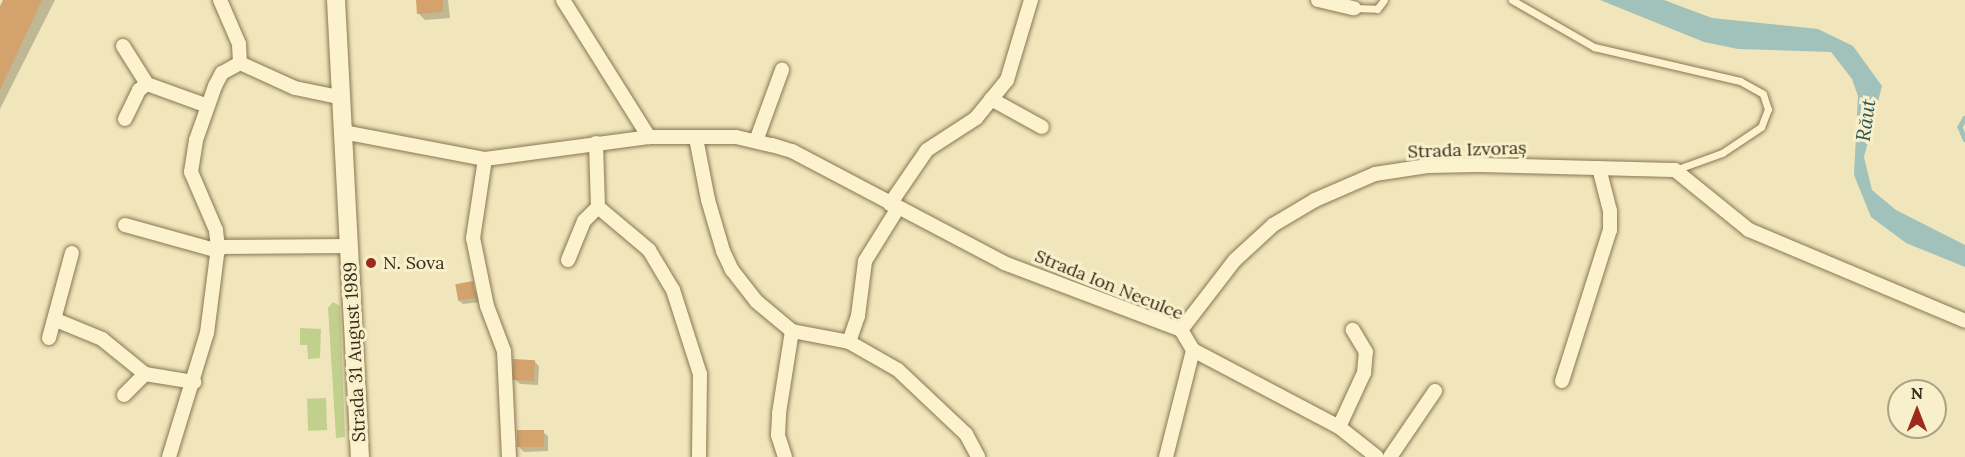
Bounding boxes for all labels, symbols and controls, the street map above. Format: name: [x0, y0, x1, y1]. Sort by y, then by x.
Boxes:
water label: Răut: [1850, 97, 1880, 143]
street label: Strada Izvoraș: [1407, 137, 1527, 163]
street label: Strada Ion Neculce: [1032, 245, 1186, 325]
place label: N. Sova: [383, 252, 444, 274]
marker: N. Sova: [364, 256, 378, 270]
street label: Strada 31 August 1989: [339, 261, 371, 443]
north arrow: [1887, 379, 1947, 439]
text: N: [1911, 383, 1923, 403]

